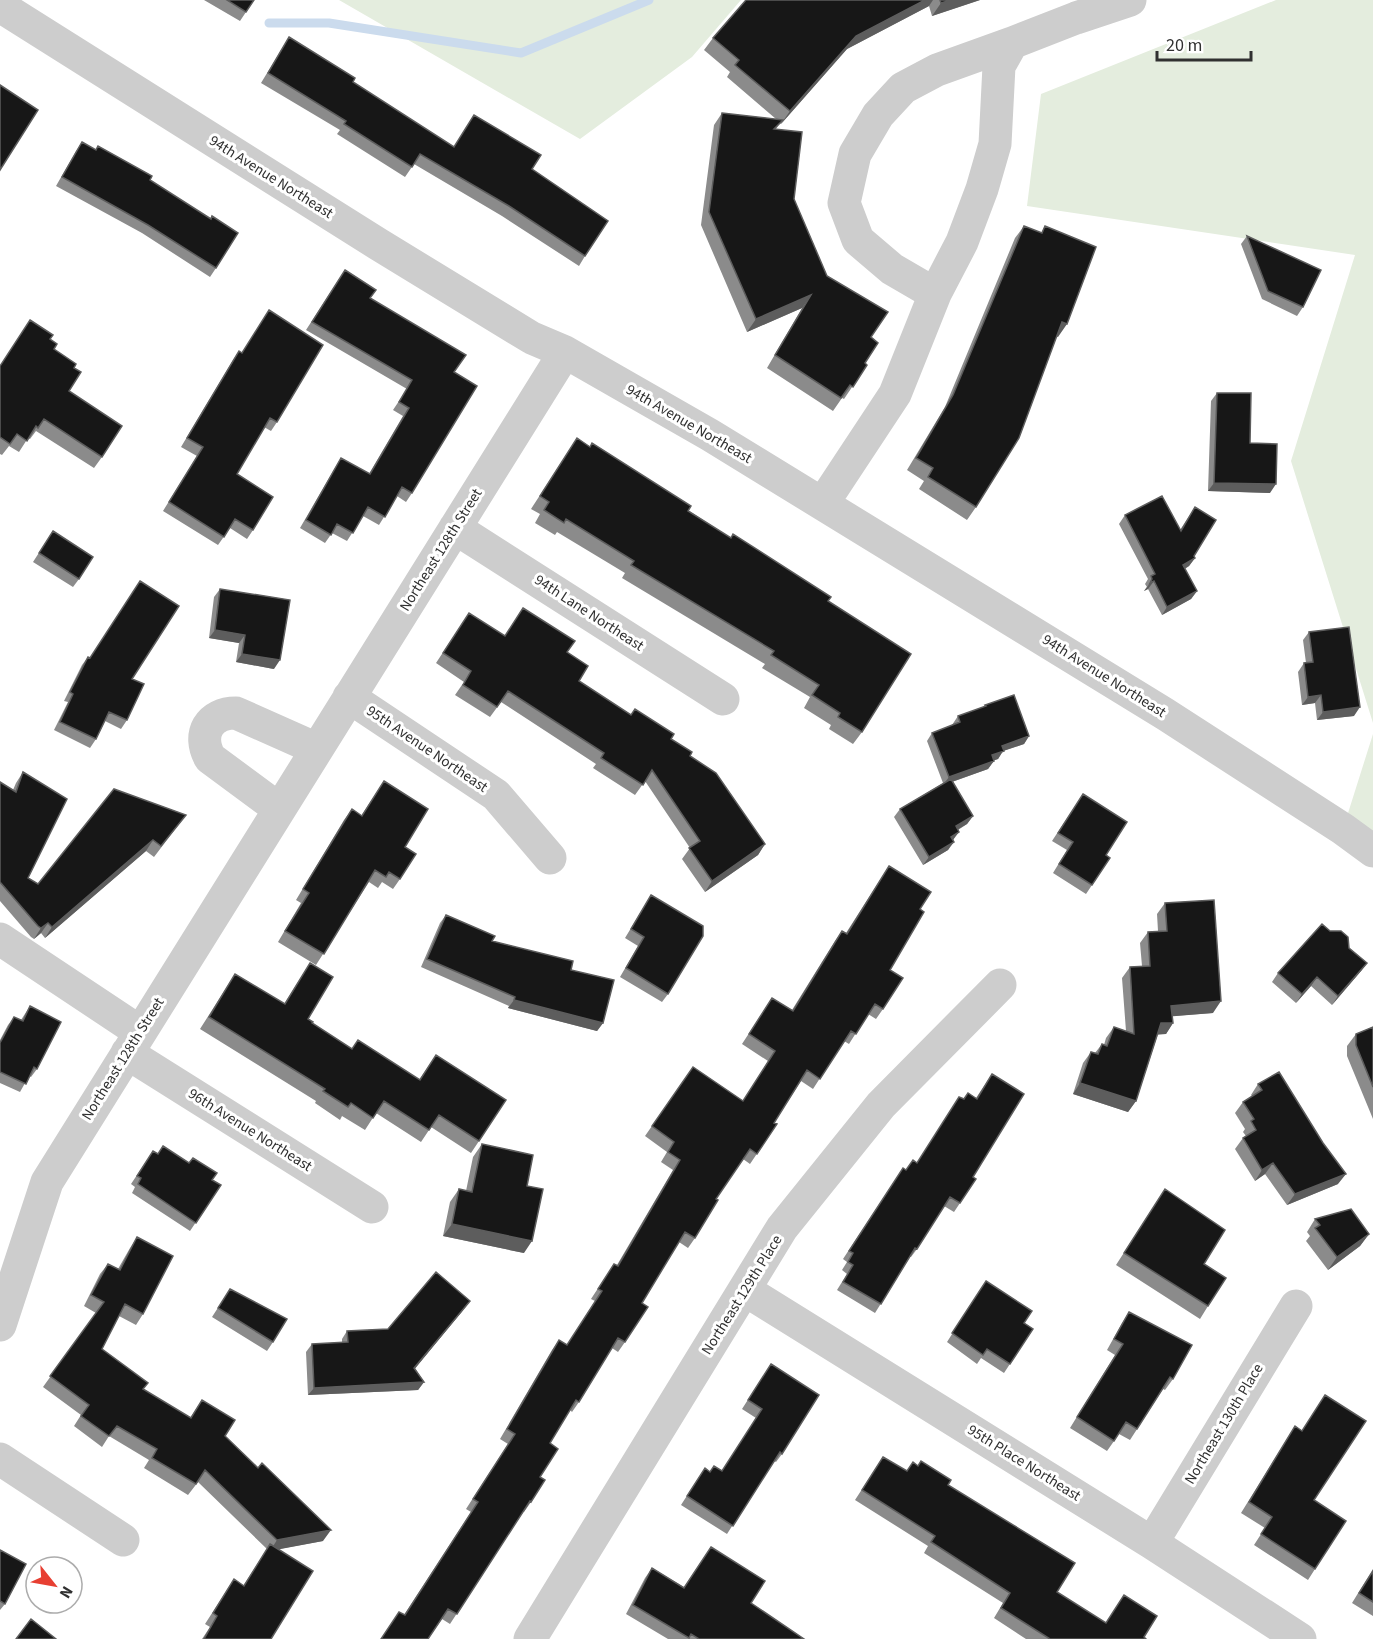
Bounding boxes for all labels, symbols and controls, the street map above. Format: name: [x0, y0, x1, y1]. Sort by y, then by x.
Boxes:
scale bar: [1157, 24, 1252, 62]
text: 20 m: [1166, 33, 1202, 58]
street label: 94th Avenue Northeast: [205, 130, 337, 224]
street label: 94th Avenue Northeast: [622, 379, 756, 469]
street label: Northeast 128th Street: [395, 485, 487, 615]
street label: 94th Lane Northeast: [530, 570, 648, 656]
street label: 94th Avenue Northeast: [1038, 629, 1170, 723]
street label: 95th Avenue Northeast: [362, 700, 492, 798]
street label: Northeast 128th Street: [77, 994, 169, 1124]
street label: 96th Avenue Northeast: [184, 1083, 316, 1177]
street label: Northeast 129th Place: [697, 1231, 787, 1359]
street label: Northeast 130th Place: [1180, 1360, 1268, 1488]
street label: 95th Place Northeast: [963, 1420, 1085, 1506]
north arrow: [24, 1555, 84, 1615]
text: N: [54, 1582, 78, 1602]

